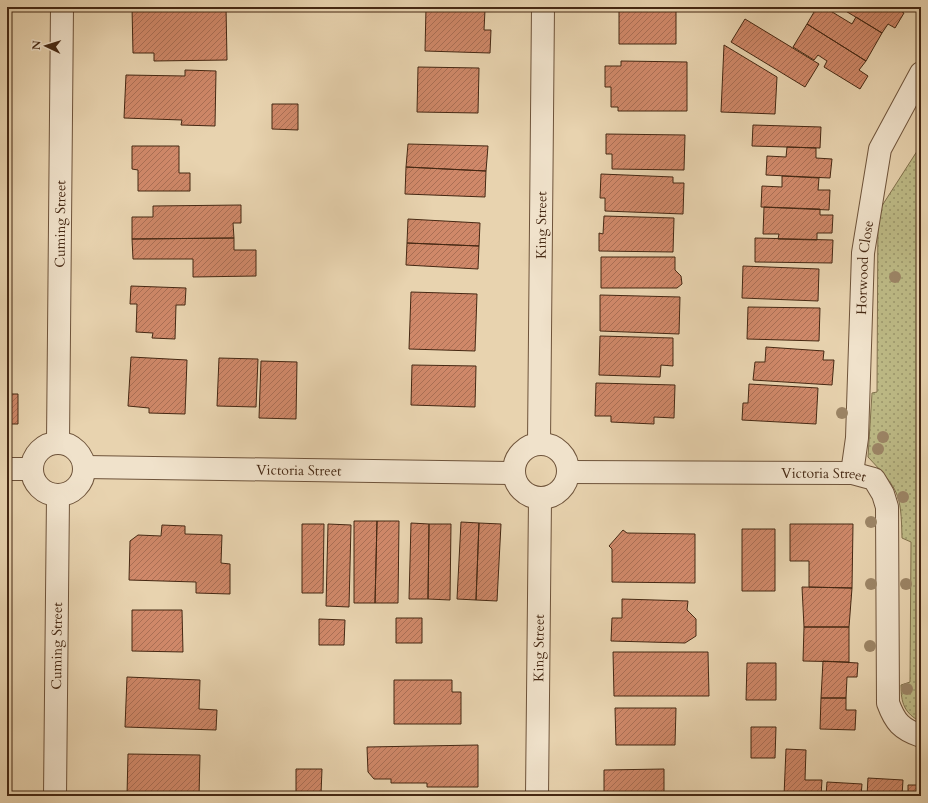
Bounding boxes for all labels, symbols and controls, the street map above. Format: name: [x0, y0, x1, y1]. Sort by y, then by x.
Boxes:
north arrow: [26, 26, 66, 66]
text: N: [29, 40, 44, 51]
street label: Cuming Street: [51, 180, 70, 268]
street label: King Street: [532, 191, 551, 259]
street label: Horwood Close: [852, 219, 878, 315]
street label: Victoria Street: [256, 460, 342, 481]
street label: Victoria Street: [781, 464, 869, 487]
street label: Cuming Street: [47, 602, 67, 690]
street label: King Street: [529, 614, 549, 682]

